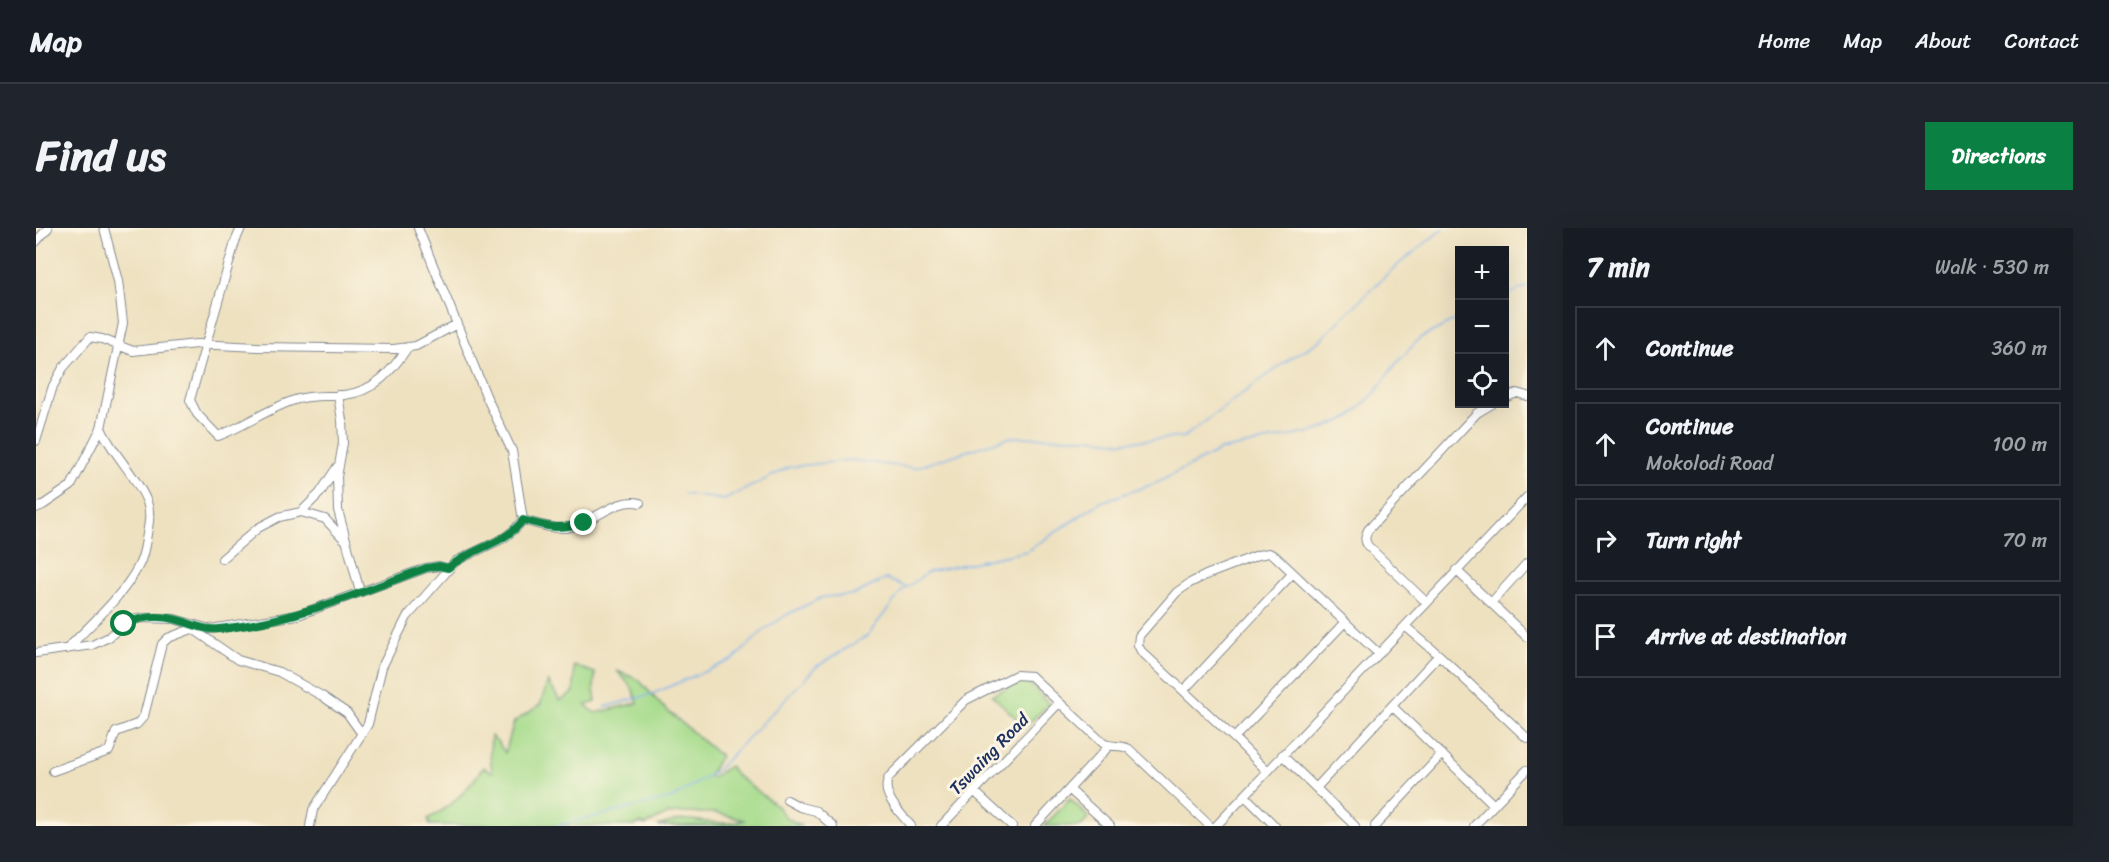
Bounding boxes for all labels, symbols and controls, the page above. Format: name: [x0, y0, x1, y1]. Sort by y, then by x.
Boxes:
text: Map: [30, 17, 82, 66]
text: Home: [1758, 22, 1810, 60]
text: Map: [1843, 22, 1882, 60]
text: About: [1915, 22, 1972, 60]
text: Contact: [2005, 22, 2079, 60]
text: Find us: [36, 119, 166, 193]
button: Directions: [1925, 122, 2073, 190]
text: 7 min: [1587, 244, 1650, 290]
map controls: [1455, 246, 1509, 408]
button: +: [1455, 246, 1509, 300]
text: Walk · 530 m: [1935, 250, 2049, 285]
button: −: [1455, 300, 1509, 354]
text: Continue: [1646, 329, 1734, 368]
text: 360 m: [1991, 331, 2047, 366]
icon: ahead: [1589, 332, 1622, 365]
button: locate: [1455, 354, 1509, 408]
text: Continue: [1646, 407, 1734, 446]
text: 100 m: [1993, 427, 2047, 462]
icon: ahead: [1589, 428, 1622, 461]
text: Mokolodi Road: [1646, 446, 1773, 481]
route end: [570, 509, 596, 535]
text: Turn right: [1646, 521, 1741, 560]
text: 70 m: [2002, 523, 2047, 558]
icon: right: [1589, 524, 1622, 557]
route start: [110, 610, 136, 636]
text: Arrive at destination: [1646, 617, 1847, 656]
icon: arrive: [1589, 620, 1622, 653]
street label: Tswaing Road: [941, 704, 1038, 803]

